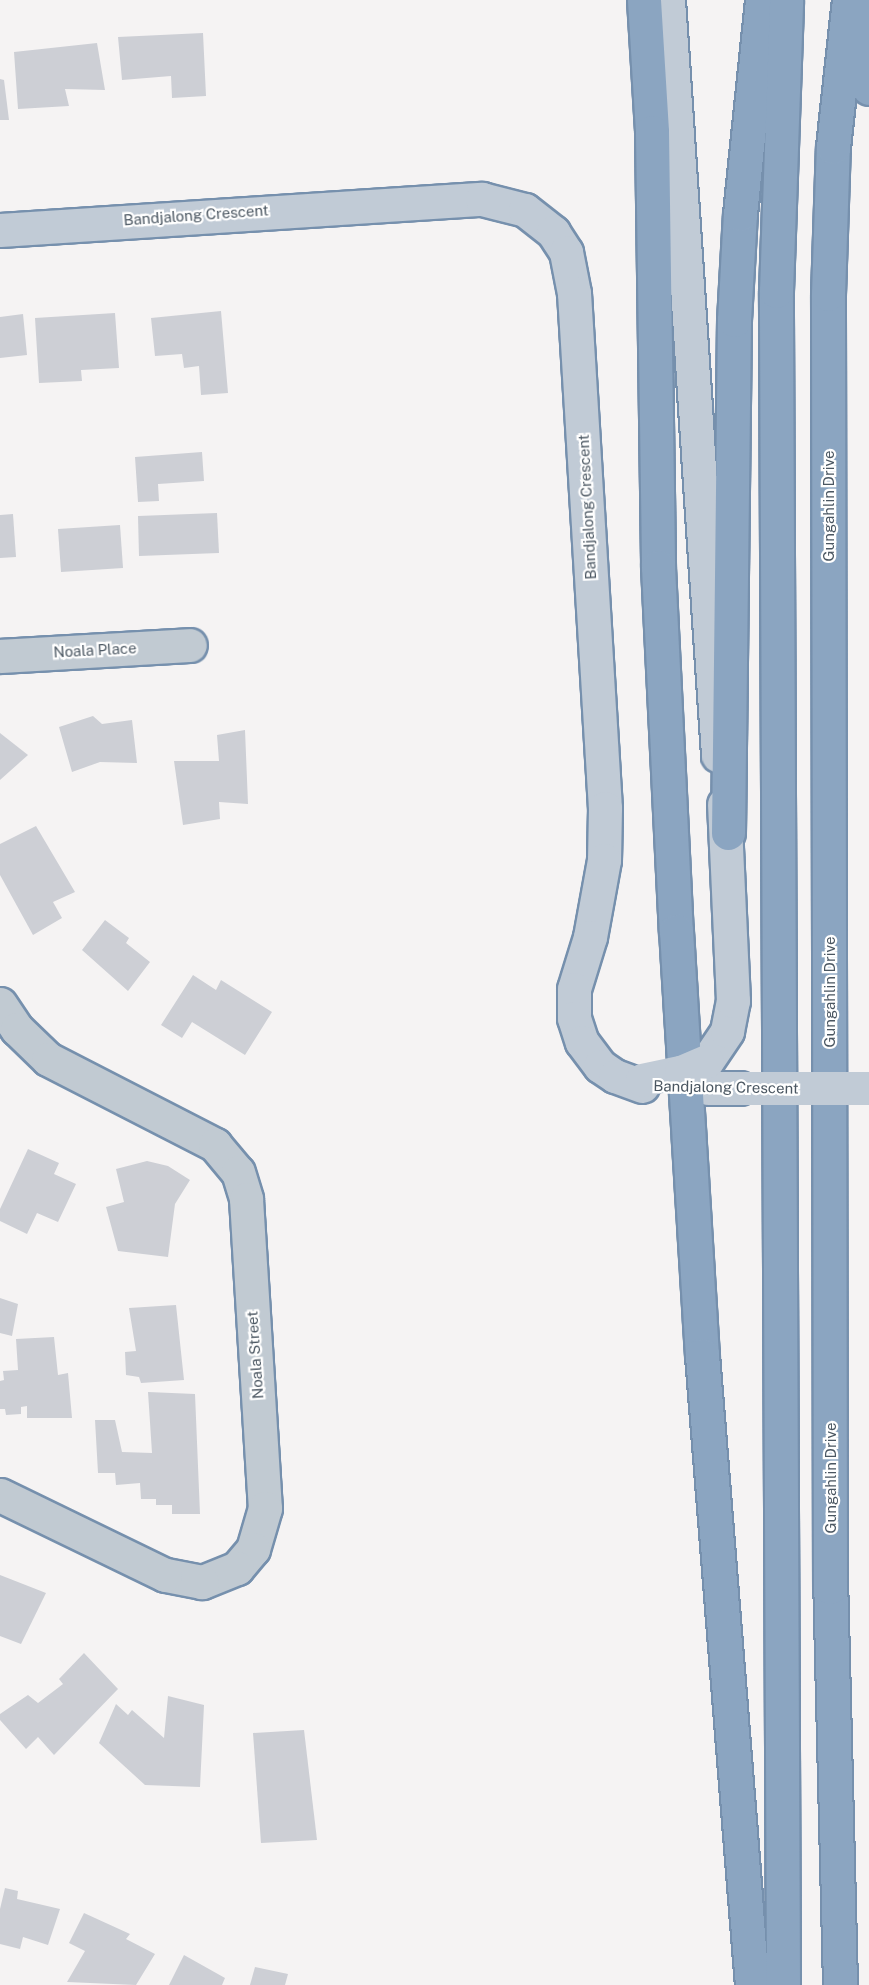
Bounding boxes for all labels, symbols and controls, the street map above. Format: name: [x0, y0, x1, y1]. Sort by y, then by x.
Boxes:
street label: Bandjalong Crescent: [123, 201, 269, 229]
street label: Bandjalong Crescent: [574, 434, 600, 580]
street label: Gungahlin Drive: [820, 451, 838, 561]
street label: Noala Place: [53, 639, 137, 661]
street label: Gungahlin Drive: [821, 937, 839, 1047]
street label: Bandjalong Crescent: [653, 1077, 799, 1097]
street label: Noala Street: [243, 1310, 267, 1400]
street label: Gungahlin Drive: [822, 1423, 840, 1533]

